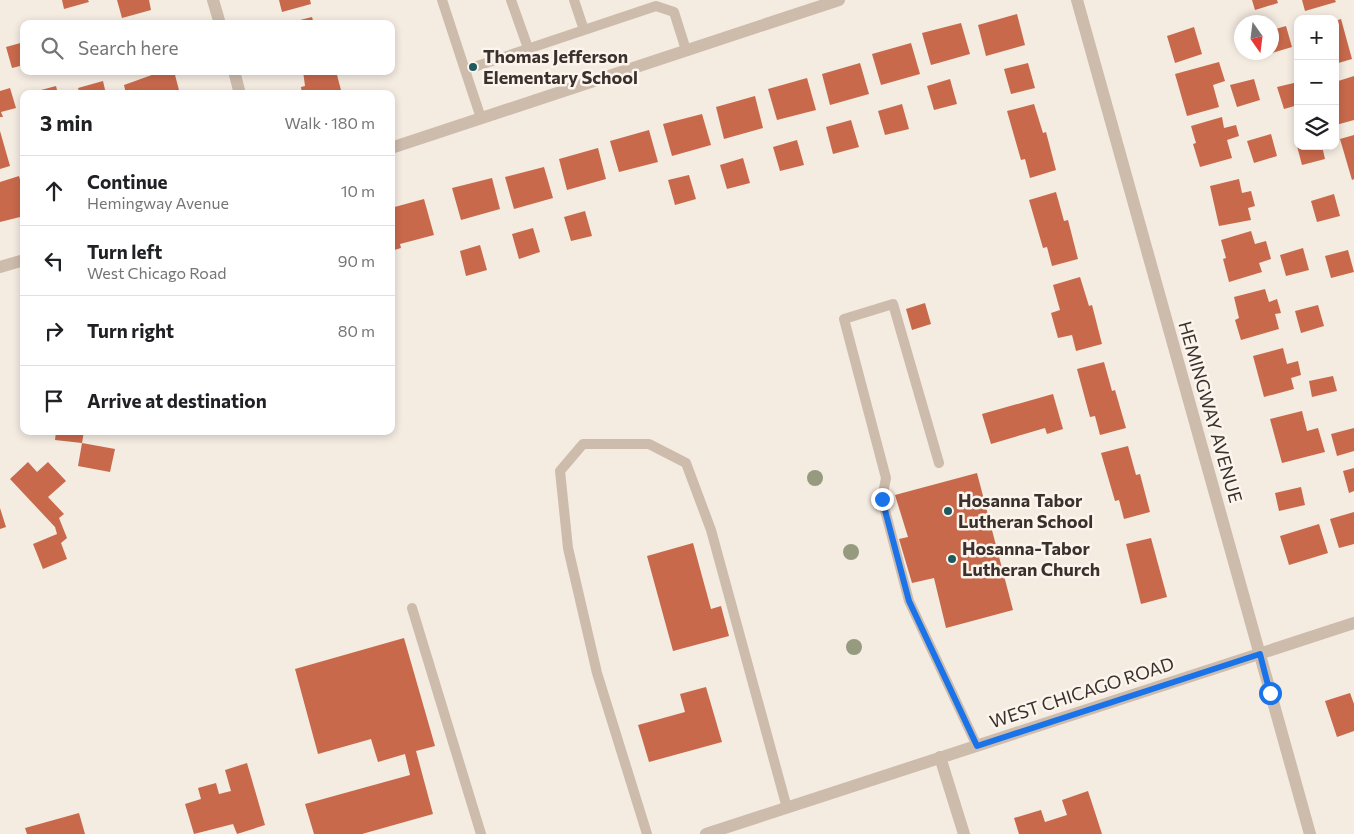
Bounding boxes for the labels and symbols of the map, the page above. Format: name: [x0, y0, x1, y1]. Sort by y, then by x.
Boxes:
north arrow: [1234, 15, 1279, 60]
place label: Thomas Jefferson Elementary School: [483, 45, 638, 88]
marker: Thomas Jefferson Elementary School: [467, 61, 479, 73]
street label: HEMINGWAY AVENUE: [1175, 318, 1247, 505]
route end: [871, 488, 894, 511]
place label: Hosanna Tabor Lutheran School: [958, 489, 1093, 532]
marker: Hosanna Tabor Lutheran School: [942, 505, 954, 517]
place label: Hosanna-Tabor Lutheran Church: [962, 537, 1100, 580]
marker: Hosanna-Tabor Lutheran Church: [946, 553, 958, 565]
street label: WEST CHICAGO ROAD: [987, 652, 1177, 732]
route start: [1259, 682, 1282, 705]

